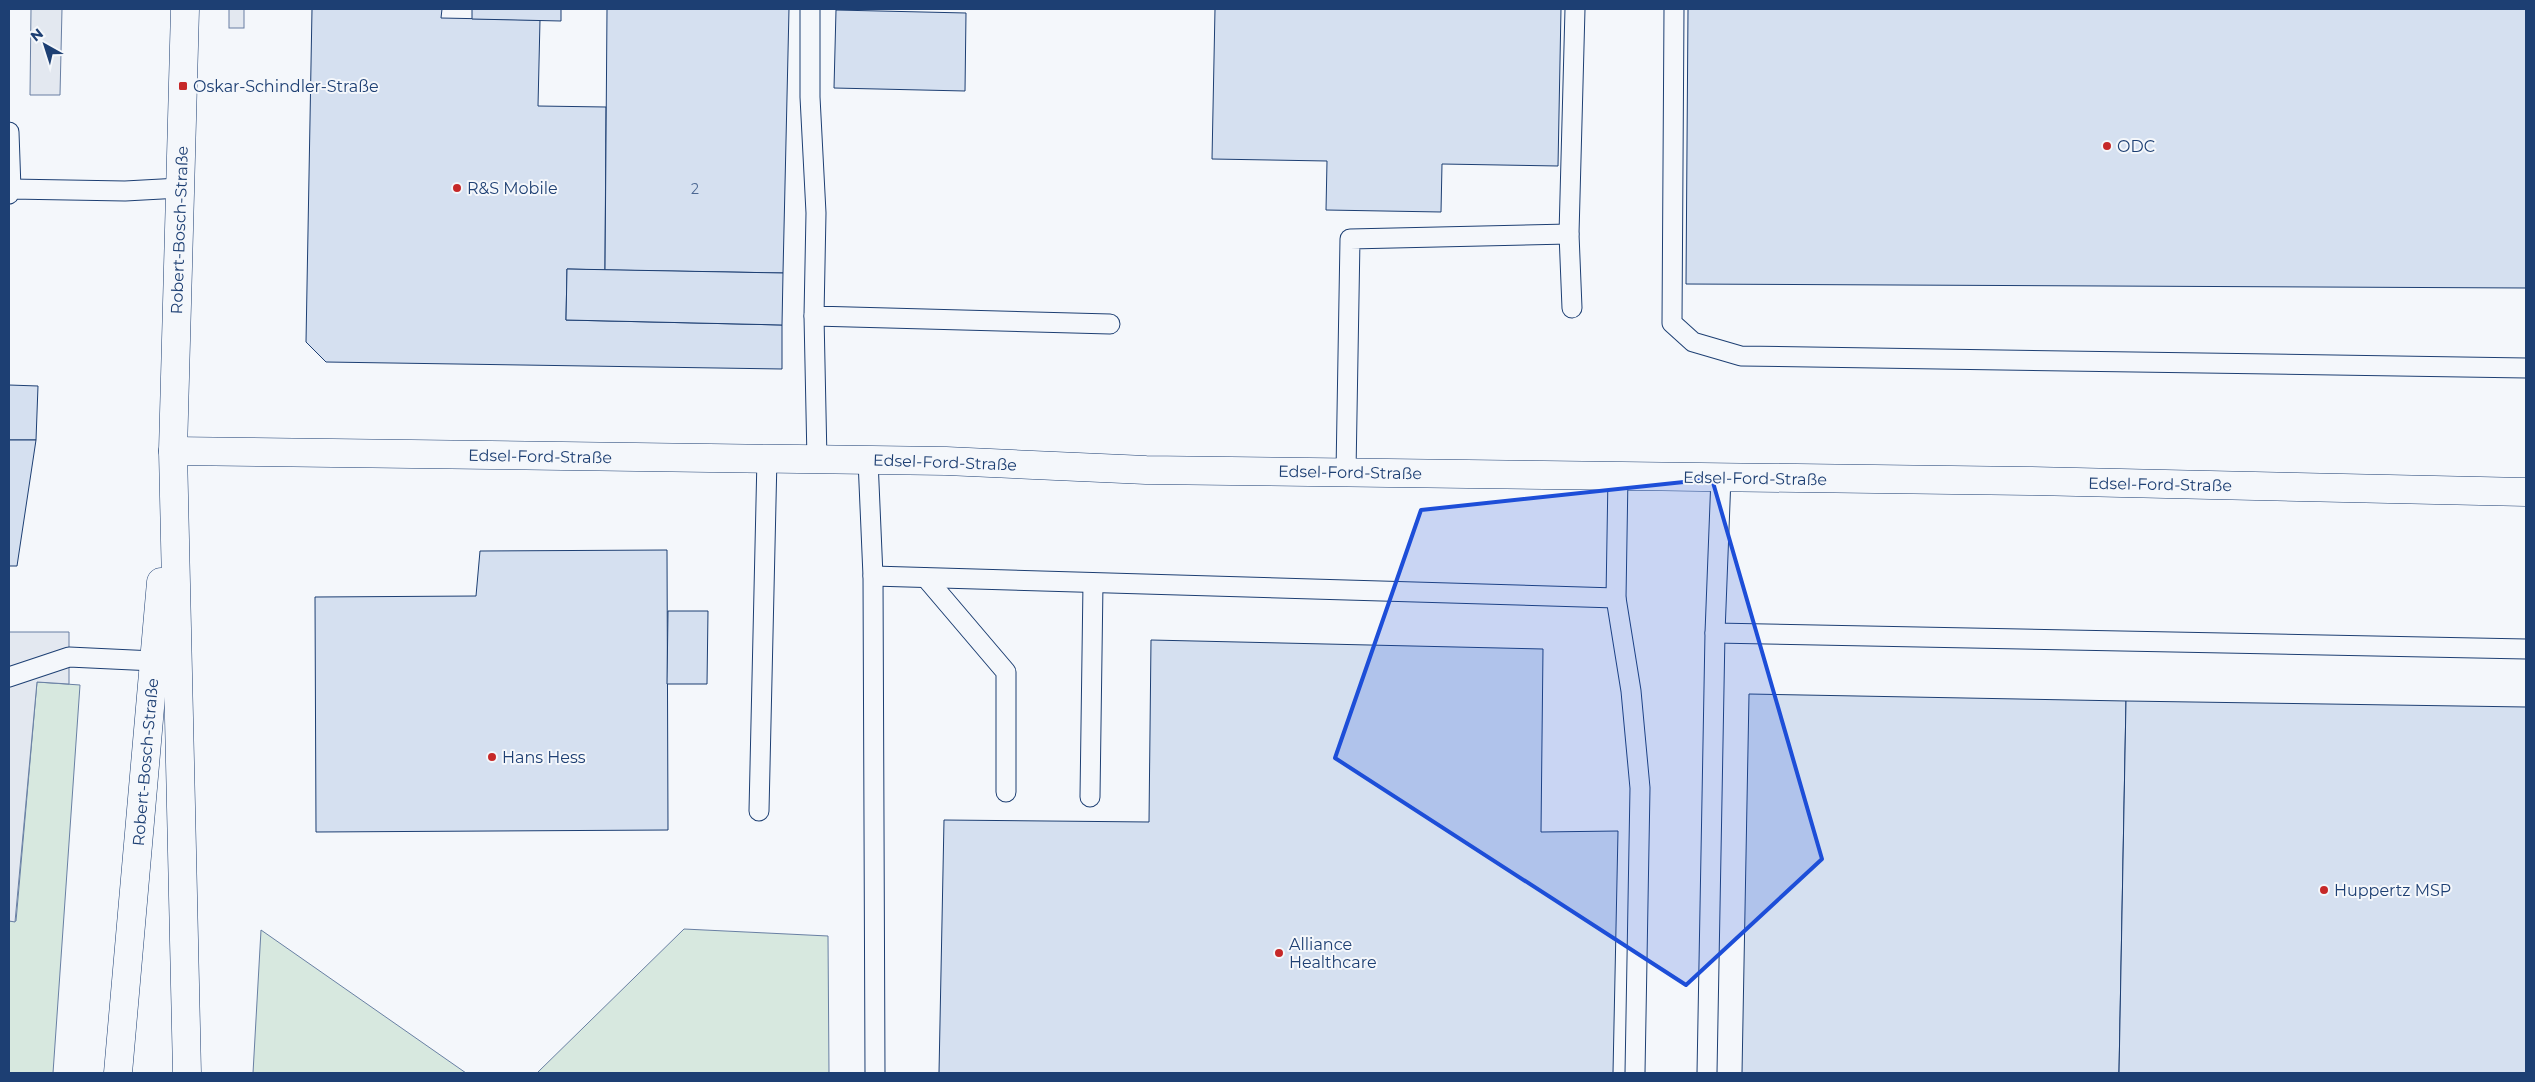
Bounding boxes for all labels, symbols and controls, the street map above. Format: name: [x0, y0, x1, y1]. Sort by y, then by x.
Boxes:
north arrow: [20, 20, 70, 70]
text: N: [27, 24, 47, 45]
place label: Oskar-Schindler-Straße: [193, 77, 379, 96]
marker: Oskar-Schindler-Straße: [177, 80, 189, 92]
place label: ODC: [2117, 137, 2155, 156]
marker: ODC: [2101, 140, 2113, 152]
street label: Robert-Bosch-Straße: [167, 145, 192, 315]
place label: R&S Mobile: [467, 179, 558, 198]
house number: 2: [691, 180, 699, 198]
marker: R&S Mobile: [451, 182, 463, 194]
street label: Edsel-Ford-Straße: [468, 446, 612, 467]
street label: Edsel-Ford-Straße: [873, 450, 1017, 475]
street label: Edsel-Ford-Straße: [1278, 462, 1422, 483]
street label: Edsel-Ford-Straße: [1683, 468, 1827, 489]
street label: Edsel-Ford-Straße: [2088, 474, 2232, 495]
street label: Robert-Bosch-Straße: [129, 677, 162, 847]
place label: Hans Hess: [502, 748, 586, 767]
marker: Hans Hess: [486, 751, 498, 763]
place label: Huppertz MSP: [2334, 881, 2451, 900]
marker: Huppertz MSP: [2318, 884, 2330, 896]
place label: Alliance Healthcare: [1289, 935, 1377, 972]
marker: Alliance Healthcare: [1273, 947, 1285, 959]

